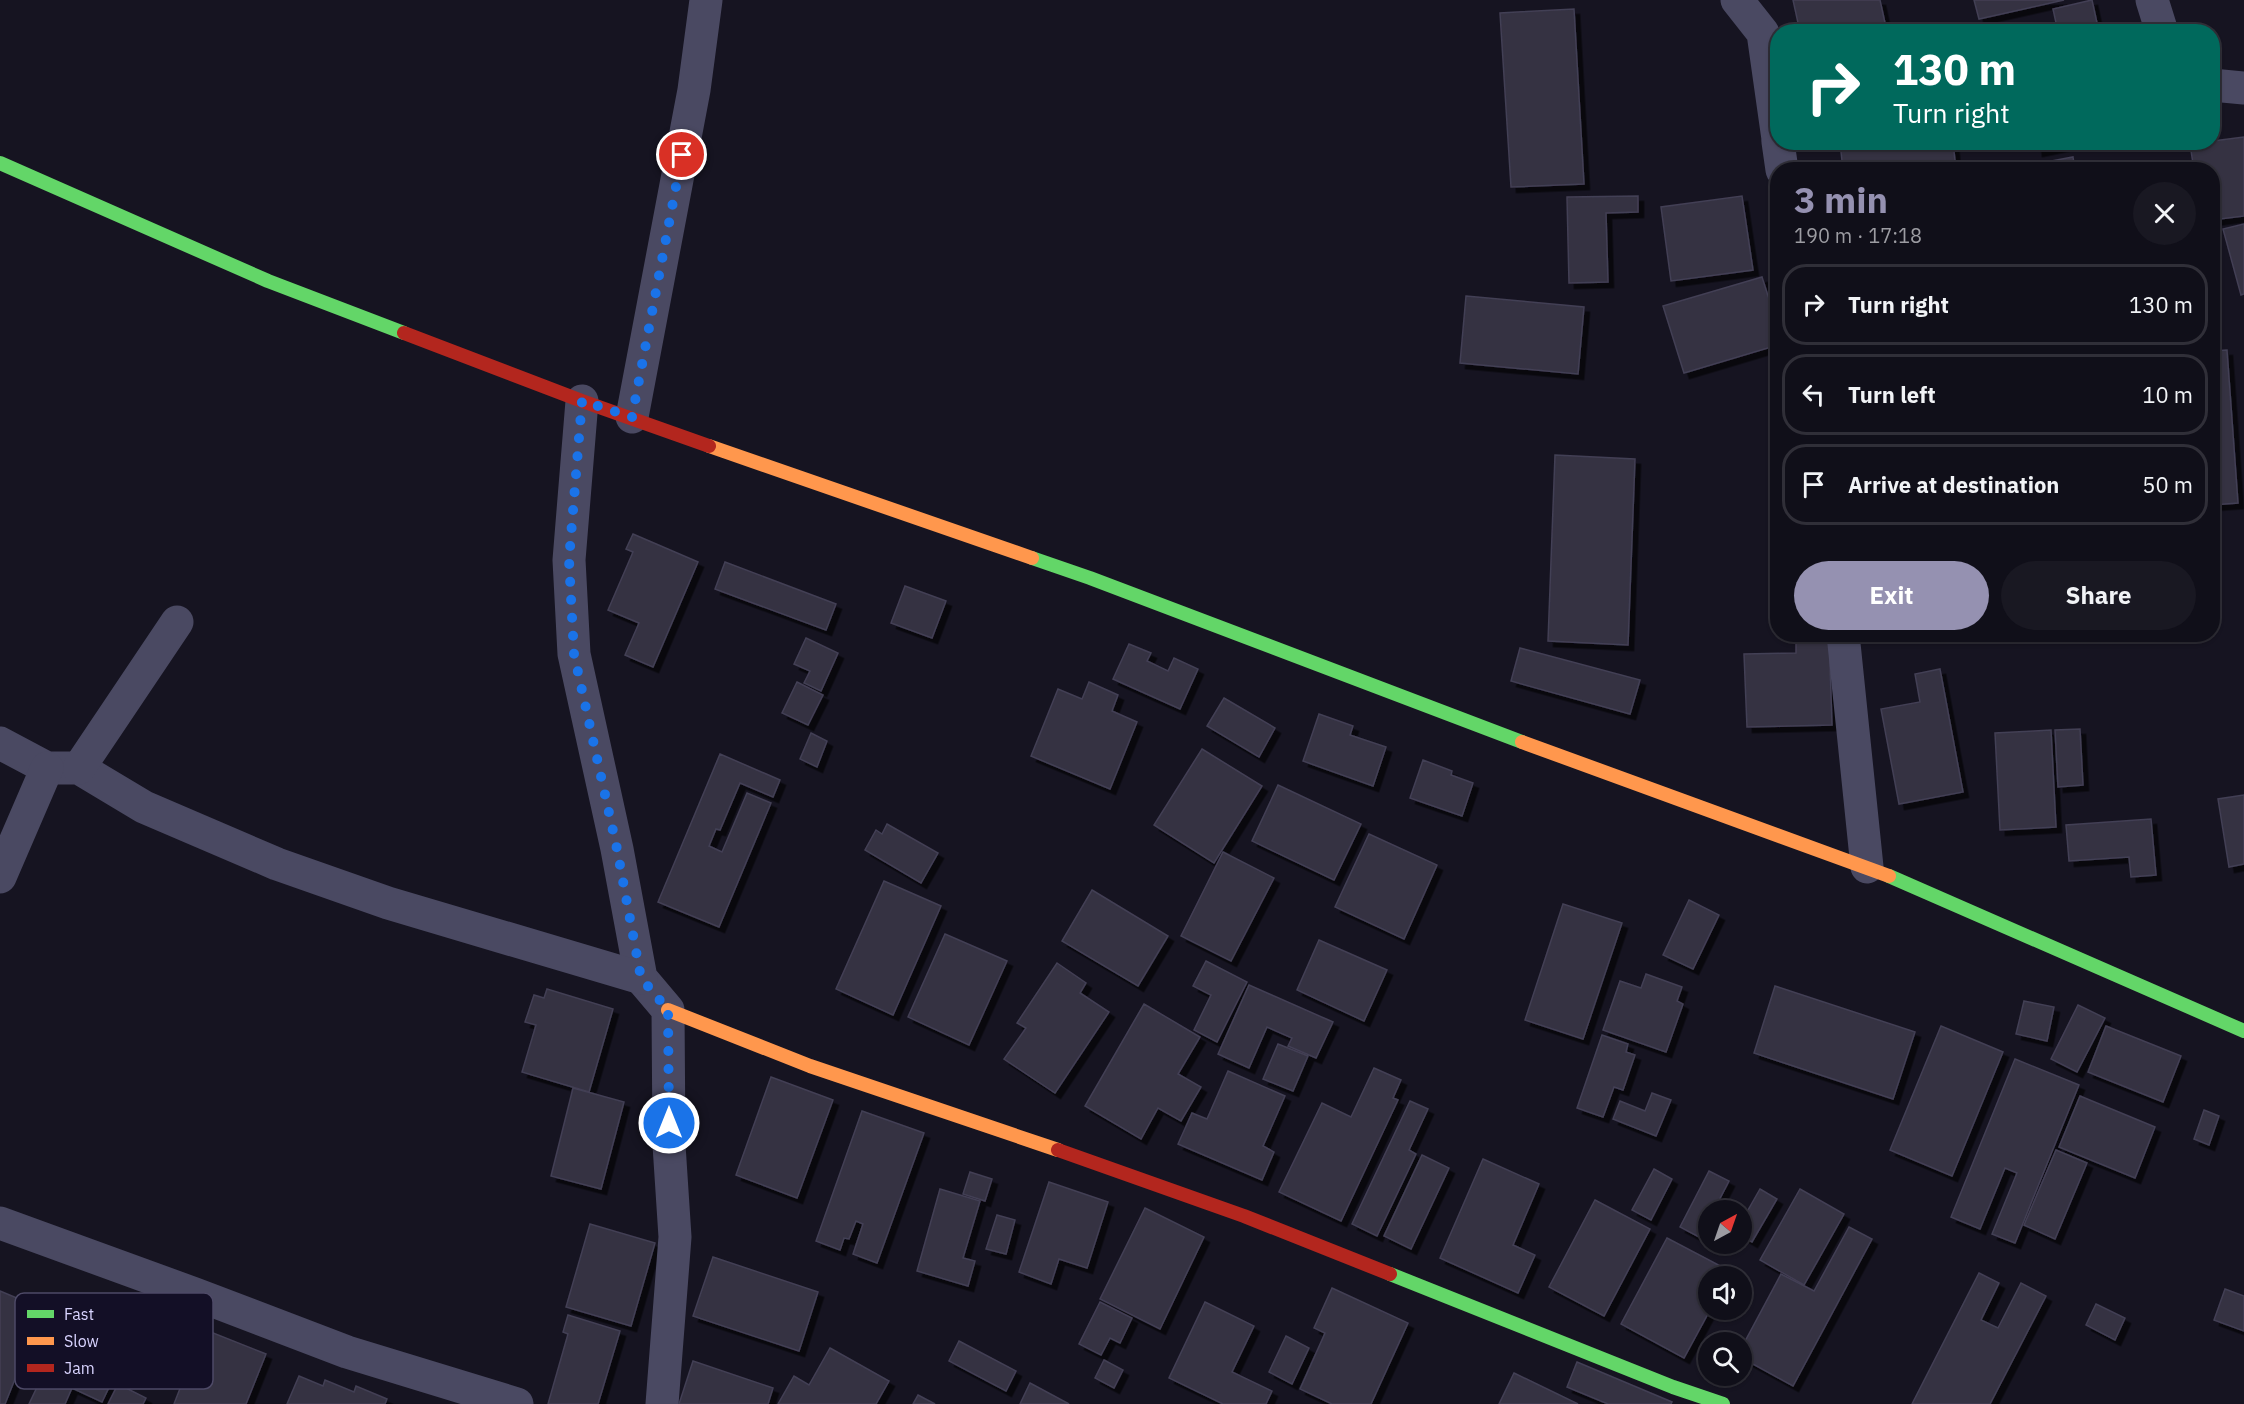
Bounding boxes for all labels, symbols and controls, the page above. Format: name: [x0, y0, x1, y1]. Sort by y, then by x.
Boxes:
text: 130 m: [1893, 42, 2016, 97]
icon: right: [1794, 48, 1872, 126]
text: Turn right: [1893, 95, 2010, 130]
pin: [656, 129, 707, 180]
icon: arrive: [665, 138, 698, 171]
text: 3 min: [1794, 176, 1888, 223]
button: close: [2133, 182, 2196, 245]
text: 190 m · 17:18: [1794, 222, 1922, 249]
icon: right: [1797, 288, 1830, 321]
text: Turn right: [1848, 290, 1949, 319]
text: 130 m: [2129, 290, 2193, 319]
icon: left: [1797, 378, 1830, 411]
text: Turn left: [1848, 380, 1936, 409]
text: 10 m: [2142, 380, 2193, 409]
icon: arrive: [1797, 468, 1830, 501]
text: Arrive at destination: [1848, 470, 2059, 499]
text: 50 m: [2142, 470, 2193, 499]
button: Exit: [1794, 561, 1989, 630]
button: Share: [2001, 561, 2196, 630]
position arrow: [637, 1091, 701, 1155]
north arrow: [1698, 1200, 1752, 1254]
map controls: [1698, 1200, 1752, 1386]
button: sound: [1698, 1266, 1752, 1320]
legend: [15, 1293, 213, 1389]
text: Fast: [64, 1304, 94, 1324]
text: Slow: [64, 1331, 99, 1351]
button: search: [1698, 1332, 1752, 1386]
text: Jam: [64, 1358, 95, 1378]

